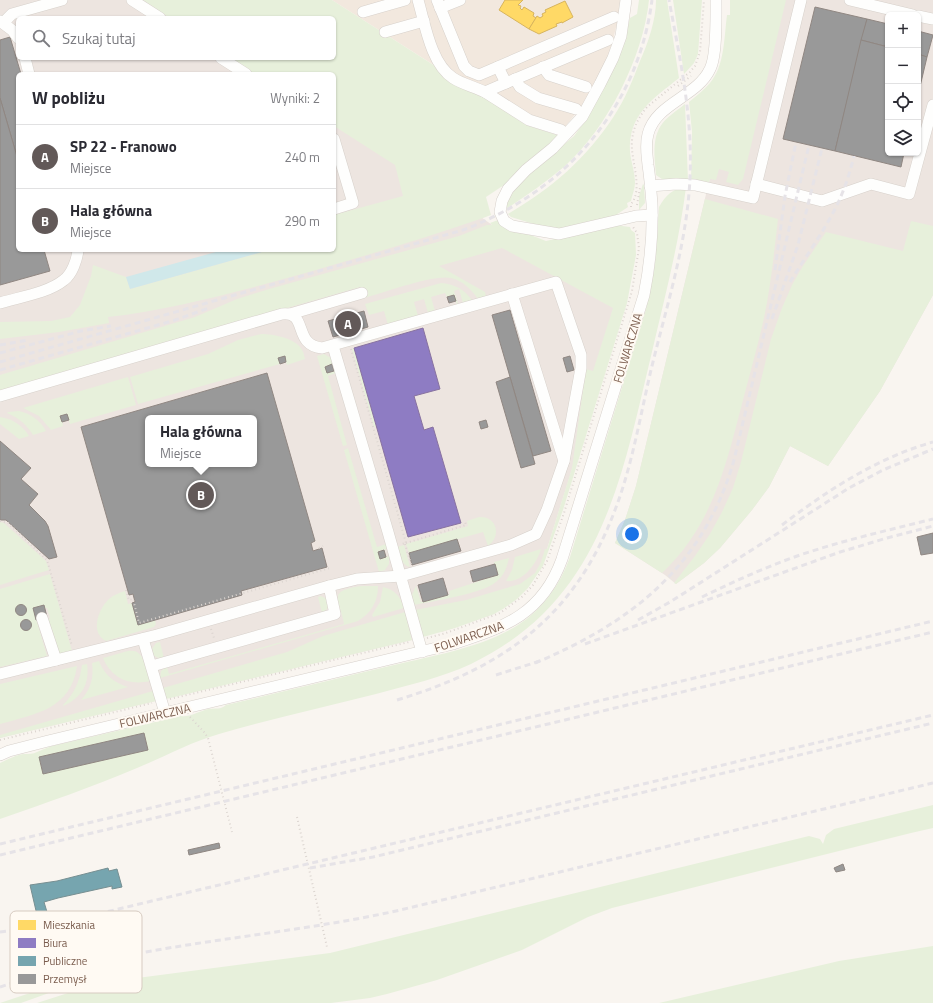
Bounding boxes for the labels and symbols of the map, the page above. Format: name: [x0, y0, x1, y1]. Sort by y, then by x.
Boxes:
pin: A: [335, 309, 361, 339]
street label: FOLWARCZNA: [608, 310, 647, 385]
pin: B: [188, 480, 214, 510]
your location: [622, 524, 642, 544]
street label: FOLWARCZNA: [431, 616, 506, 657]
street label: FOLWARCZNA: [117, 698, 192, 733]
legend: [10, 911, 142, 993]
text: Mieszkania: [43, 917, 95, 933]
text: Biura: [43, 935, 68, 951]
text: Publiczne: [43, 953, 88, 969]
text: Przemysł: [43, 971, 87, 987]

